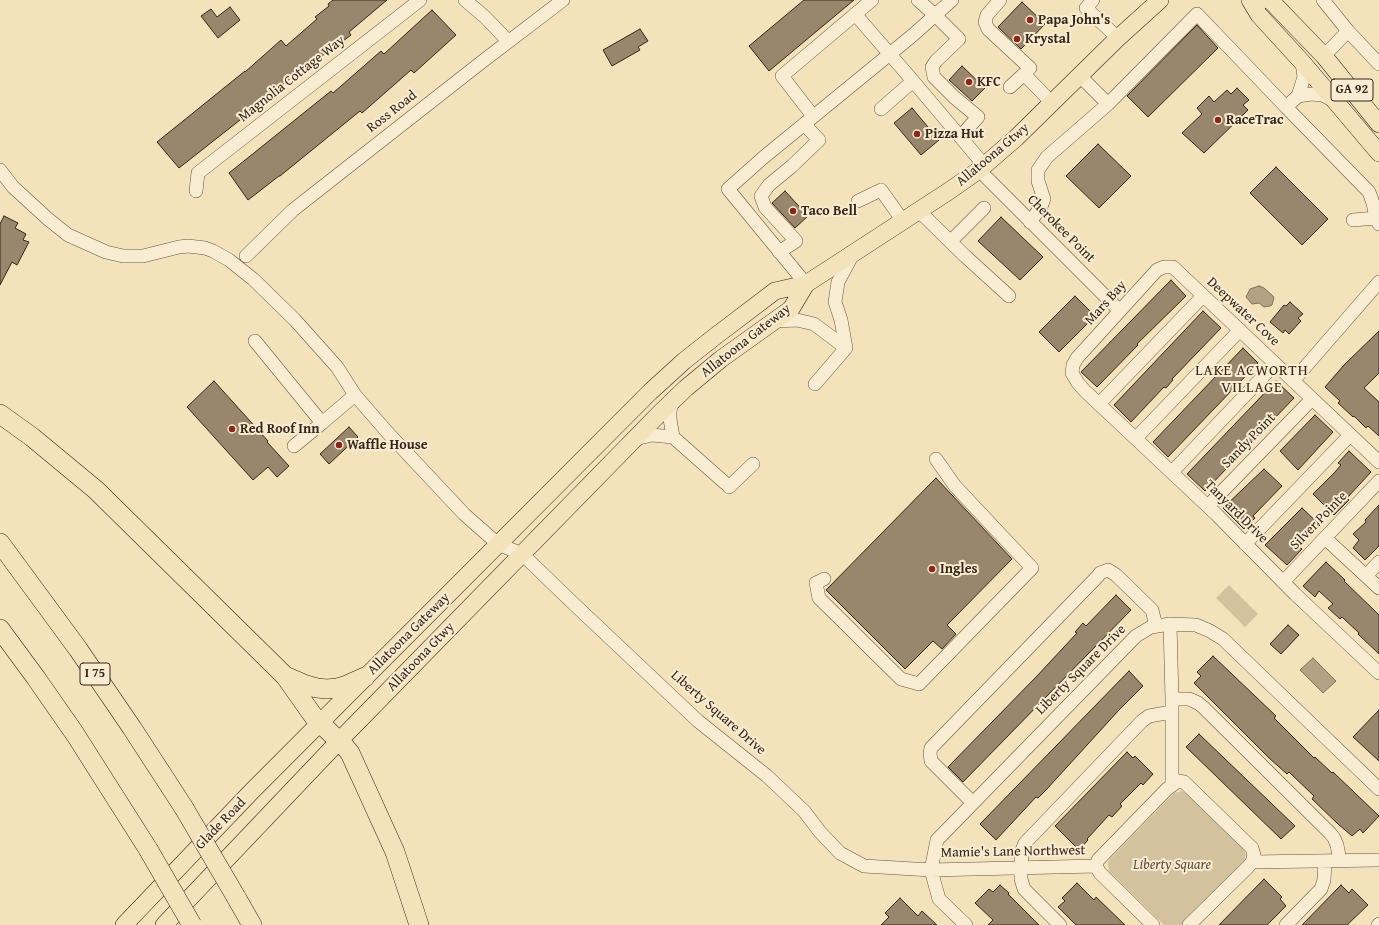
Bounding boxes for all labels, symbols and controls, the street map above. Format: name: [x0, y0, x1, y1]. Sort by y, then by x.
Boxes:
place label: Papa John's: [1038, 12, 1110, 28]
marker: Papa John's: [1025, 15, 1035, 25]
place label: Krystal: [1025, 31, 1070, 47]
street label: Magnolia Cottage Way: [235, 32, 349, 126]
marker: Krystal: [1012, 34, 1022, 44]
place label: KFC: [977, 74, 1001, 90]
marker: KFC: [964, 77, 974, 87]
road number: GA 92: [1331, 79, 1373, 101]
street label: Ross Road: [364, 87, 420, 137]
place label: RaceTrac: [1226, 112, 1283, 128]
marker: RaceTrac: [1213, 115, 1223, 125]
street label: Allatoona Gtwy: [953, 120, 1033, 190]
place label: Pizza Hut: [925, 126, 984, 142]
marker: Pizza Hut: [912, 129, 922, 139]
street label: Cherokee Point: [1024, 192, 1098, 266]
place label: Taco Bell: [801, 203, 857, 219]
marker: Taco Bell: [788, 206, 798, 216]
street label: Deepwater Cove: [1203, 274, 1283, 350]
street label: Mars Bay: [1082, 277, 1130, 329]
street label: Allatoona Gateway: [698, 301, 794, 381]
district label: LAKE ACWORTH VILLAGE: [1195, 362, 1309, 397]
street label: Sandy Point: [1219, 410, 1279, 472]
place label: Red Roof Inn: [240, 421, 319, 437]
marker: Red Roof Inn: [227, 424, 237, 434]
place label: Waffle House: [347, 437, 428, 453]
marker: Waffle House: [334, 440, 344, 450]
street label: Tanyard Drive: [1201, 477, 1271, 547]
street label: Silver Pointe: [1287, 488, 1351, 554]
place label: Ingles: [940, 561, 978, 577]
marker: Ingles: [927, 564, 937, 574]
street label: Allatoona Gateway: [364, 589, 454, 679]
street label: Allatoona Gtwy: [384, 619, 458, 695]
street label: Liberty Square Drive: [1033, 622, 1129, 718]
road number: I 75: [80, 663, 110, 685]
street label: Liberty Square Drive: [667, 667, 769, 759]
street label: Glade Road: [192, 795, 250, 853]
street label: Mamie's Lane Northwest: [940, 842, 1086, 862]
park label: Liberty Square: [1133, 857, 1211, 873]

